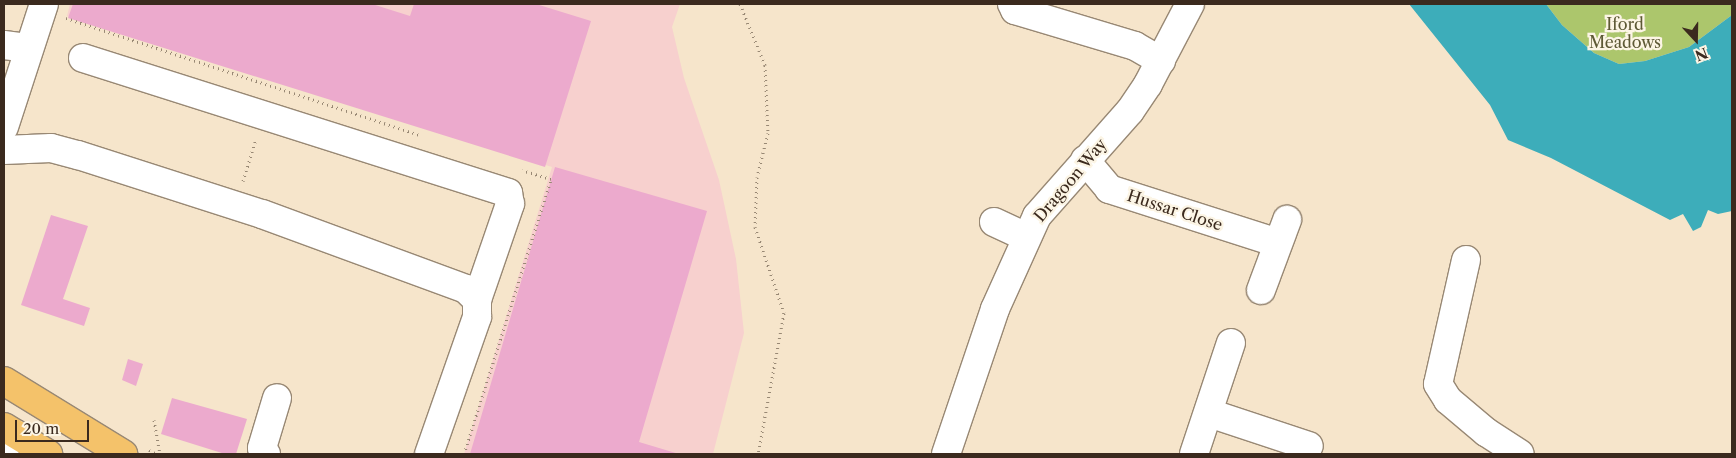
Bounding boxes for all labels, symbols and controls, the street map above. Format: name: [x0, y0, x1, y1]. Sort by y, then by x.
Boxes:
park label: Iford Meadows: [1589, 14, 1661, 52]
north arrow: [1671, 15, 1721, 65]
text: N: [1692, 43, 1710, 65]
street label: Dragoon Way: [1029, 134, 1111, 226]
street label: Hussar Close: [1125, 185, 1225, 235]
scale bar: [18, 410, 91, 442]
text: 20 m: [23, 419, 59, 438]

